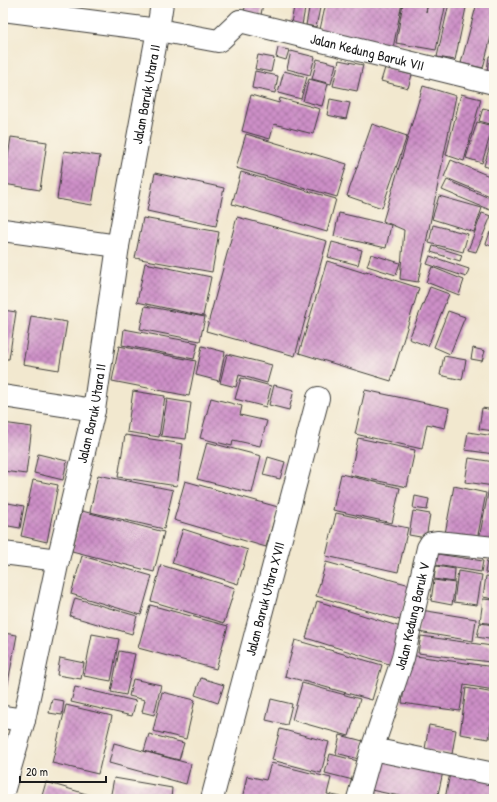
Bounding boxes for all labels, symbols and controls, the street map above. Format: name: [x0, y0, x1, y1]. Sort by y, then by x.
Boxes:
street label: Jalan Kedung Baruk VII: [309, 29, 426, 75]
street label: Jalan Baruk Utara II: [127, 43, 164, 145]
street label: Jalan Baruk Utara II: [72, 362, 110, 465]
street label: Jalan Baruk Utara XVII: [240, 540, 289, 658]
street label: Jalan Kedung Baruk V: [390, 560, 433, 672]
scale bar: [20, 758, 106, 784]
text: 20 m: [26, 763, 48, 780]

